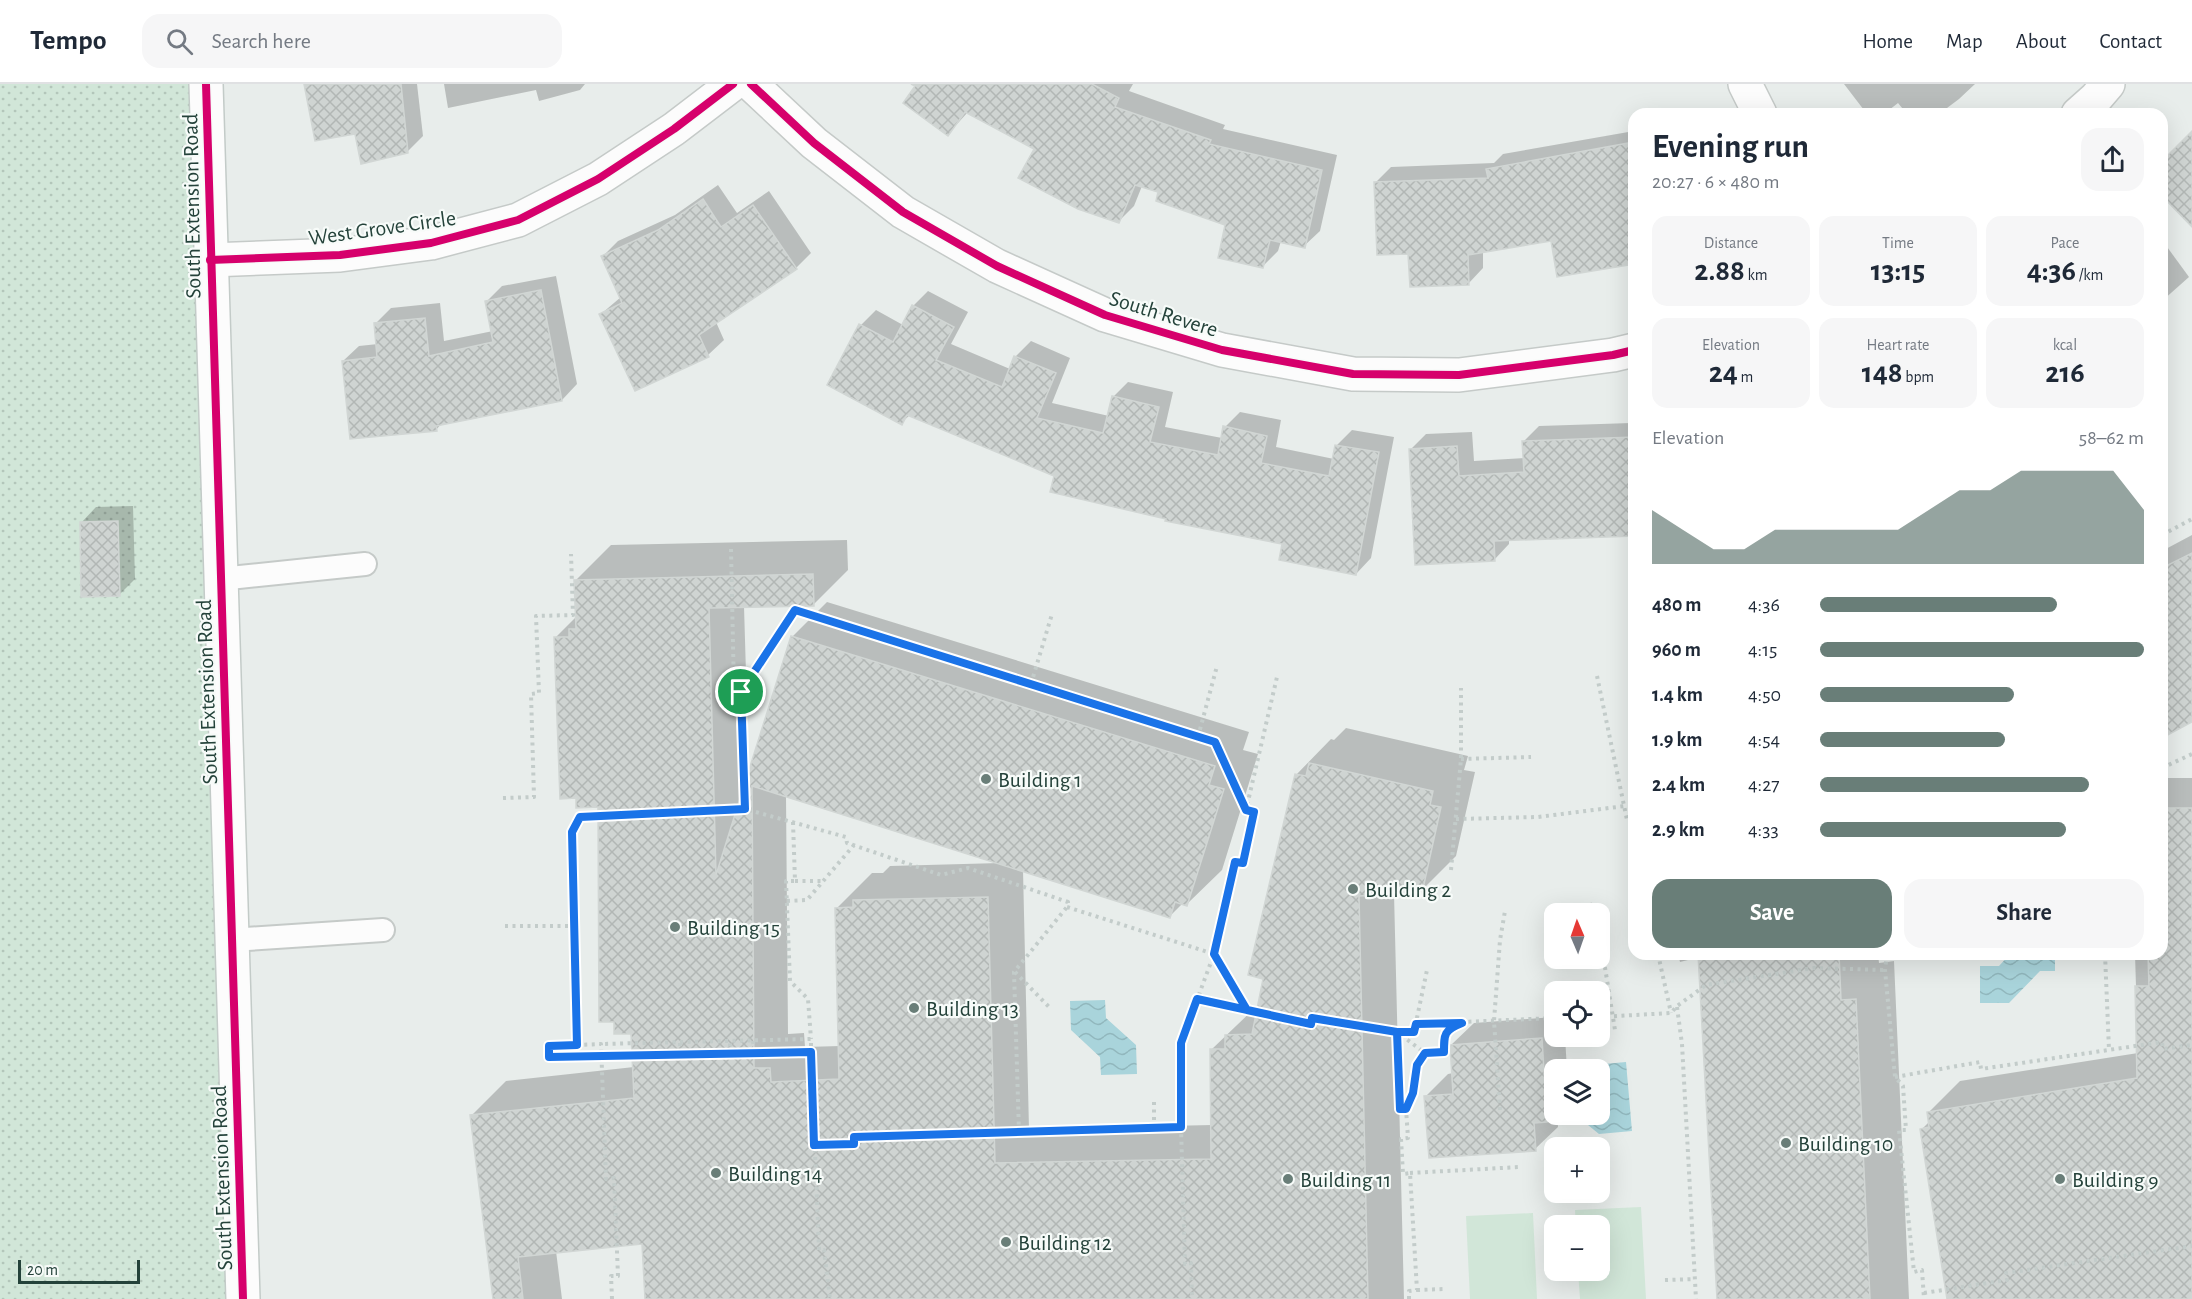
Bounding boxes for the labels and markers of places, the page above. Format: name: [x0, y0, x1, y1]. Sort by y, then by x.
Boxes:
pin: [715, 666, 766, 717]
place label: Building 1: [998, 769, 1082, 791]
marker: Building 1: [979, 772, 993, 786]
place label: Building 2: [1365, 879, 1451, 901]
marker: Building 2: [1346, 882, 1360, 896]
place label: Building 15: [687, 917, 780, 939]
marker: Building 15: [668, 920, 682, 934]
place label: Building 13: [926, 998, 1019, 1020]
marker: Building 13: [907, 1001, 921, 1015]
place label: Building 10: [1798, 1133, 1893, 1155]
marker: Building 10: [1779, 1136, 1793, 1150]
place label: Building 14: [728, 1163, 822, 1185]
marker: Building 14: [709, 1166, 723, 1180]
place label: Building 11: [1300, 1169, 1391, 1191]
place label: Building 9: [2072, 1169, 2159, 1191]
marker: Building 11: [1281, 1172, 1295, 1186]
marker: Building 9: [2053, 1172, 2067, 1186]
place label: Building 12: [1018, 1232, 1112, 1254]
marker: Building 12: [999, 1235, 1013, 1249]

